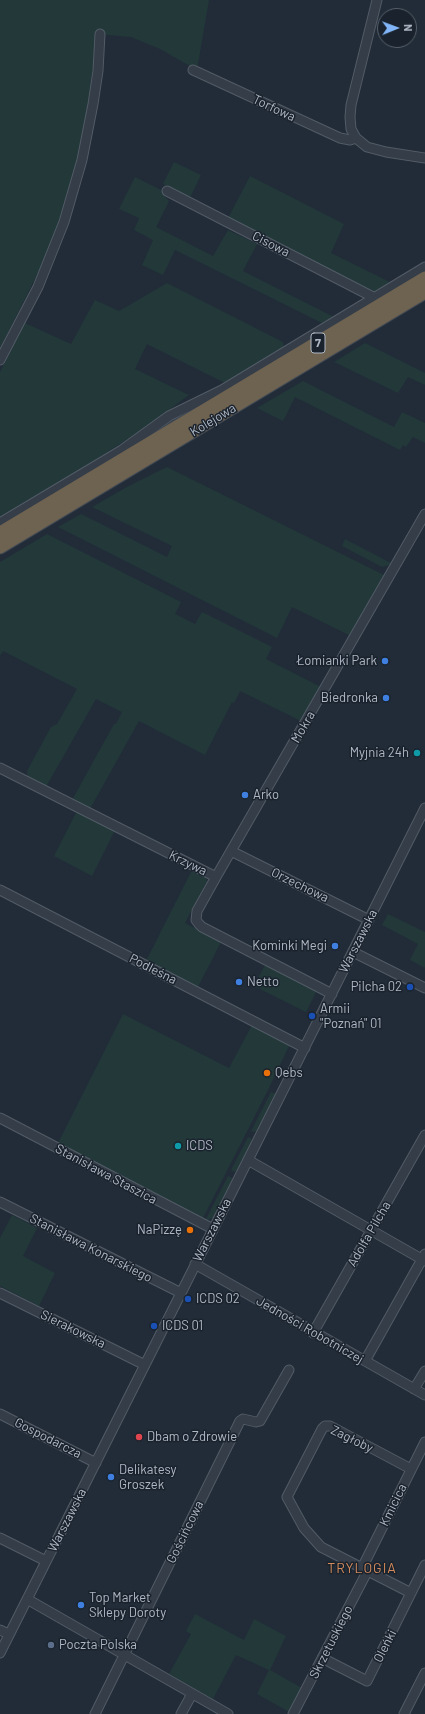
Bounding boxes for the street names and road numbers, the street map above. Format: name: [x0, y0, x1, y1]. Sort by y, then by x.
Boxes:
street label: Torfowa: [250, 91, 298, 125]
street label: Cisowa: [250, 228, 292, 260]
road number: 7: [311, 333, 325, 353]
street label: Kolejowa: [187, 400, 239, 440]
street label: Mokra: [288, 708, 318, 746]
street label: Krzywa: [166, 847, 210, 879]
street label: Orzechowa: [269, 864, 331, 906]
street label: Warszawska: [335, 907, 381, 975]
street label: Podleśna: [127, 950, 179, 988]
street label: Stanisława Staszica: [53, 1141, 159, 1207]
street label: Warszawska: [189, 1196, 235, 1264]
street label: Adolfa Pilcha: [344, 1199, 394, 1269]
street label: Stanisława Konarskiego: [27, 1210, 155, 1286]
street label: Jedności Robotniczej: [254, 1293, 366, 1367]
street label: Sierakowska: [38, 1307, 108, 1351]
street label: Gospodarcza: [12, 1414, 84, 1462]
street label: Zagłoby: [328, 1422, 376, 1456]
street label: Kmicica: [376, 1481, 410, 1529]
street label: Warszawska: [44, 1486, 90, 1554]
street label: Gościńcowa: [163, 1498, 207, 1566]
street label: Skrzetuskiego: [306, 1603, 356, 1681]
street label: Oleńki: [370, 1627, 400, 1665]

